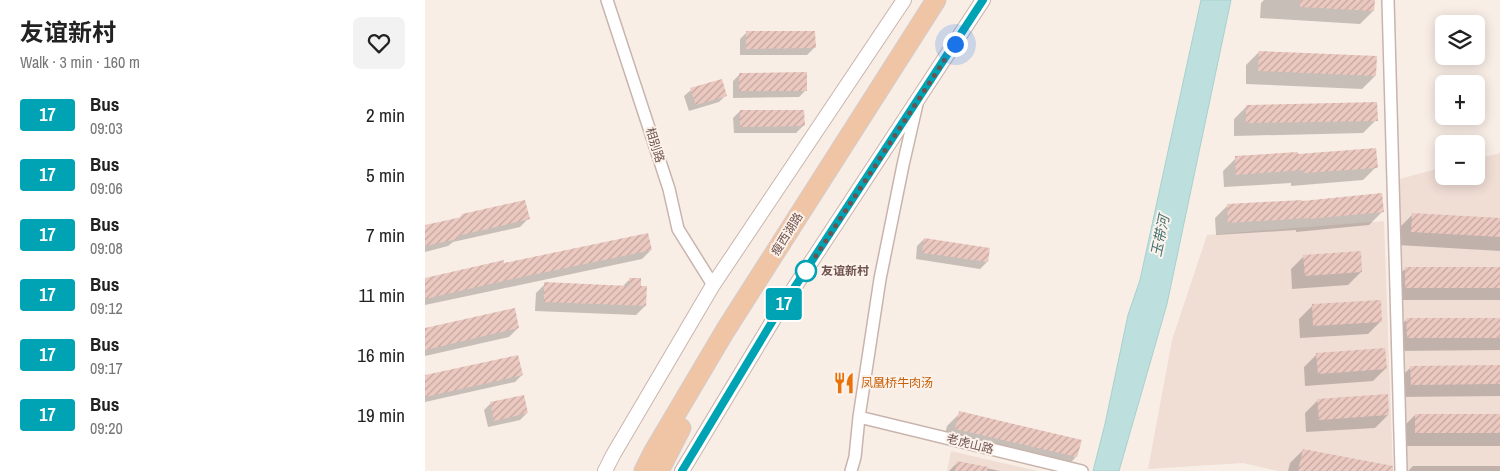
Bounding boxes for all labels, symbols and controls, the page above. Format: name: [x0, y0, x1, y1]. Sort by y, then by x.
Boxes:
map controls: [1435, 15, 1485, 185]
button: layers: [1435, 15, 1485, 65]
text: 友谊新村: [20, 16, 116, 48]
button: heart: [353, 17, 405, 69]
your location: [943, 32, 968, 57]
text: Walk · 3 min · 160 m: [20, 51, 140, 73]
button: +: [1435, 75, 1485, 125]
text: Bus: [90, 91, 119, 117]
text: 17: [39, 102, 56, 127]
text: 2 min: [366, 102, 405, 128]
text: 09:03: [90, 117, 123, 139]
street label: 相别路: [642, 125, 668, 165]
button: −: [1435, 135, 1485, 185]
text: Bus: [90, 151, 119, 177]
text: 17: [39, 162, 56, 187]
text: 5 min: [366, 162, 405, 188]
text: 09:06: [90, 177, 123, 199]
street label: 瘦西湖路: [767, 209, 807, 259]
text: Bus: [90, 211, 119, 237]
water label: 玉带河: [1147, 211, 1174, 258]
text: 17: [39, 222, 56, 247]
text: 7 min: [366, 222, 405, 248]
text: 09:08: [90, 237, 123, 259]
marker: 友谊新村: [795, 260, 817, 282]
place label: 友谊新村: [821, 263, 869, 279]
text: Bus: [90, 271, 119, 297]
text: 17: [39, 282, 56, 307]
text: 11 min: [359, 282, 405, 308]
line badge: 17: [761, 288, 807, 320]
text: 17: [776, 291, 792, 316]
text: 09:12: [90, 297, 123, 319]
text: Bus: [90, 331, 119, 357]
text: 17: [39, 342, 56, 367]
text: 16 min: [357, 342, 405, 368]
text: 09:17: [90, 357, 123, 379]
restaurant icon: 凤凰桥牛肉汤: [831, 370, 857, 396]
place label: 凤凰桥牛肉汤: [861, 375, 933, 391]
text: Bus: [90, 391, 119, 417]
text: 17: [39, 402, 56, 427]
text: 19 min: [357, 402, 405, 428]
text: 09:20: [90, 417, 123, 439]
street label: 老虎山路: [945, 430, 995, 458]

